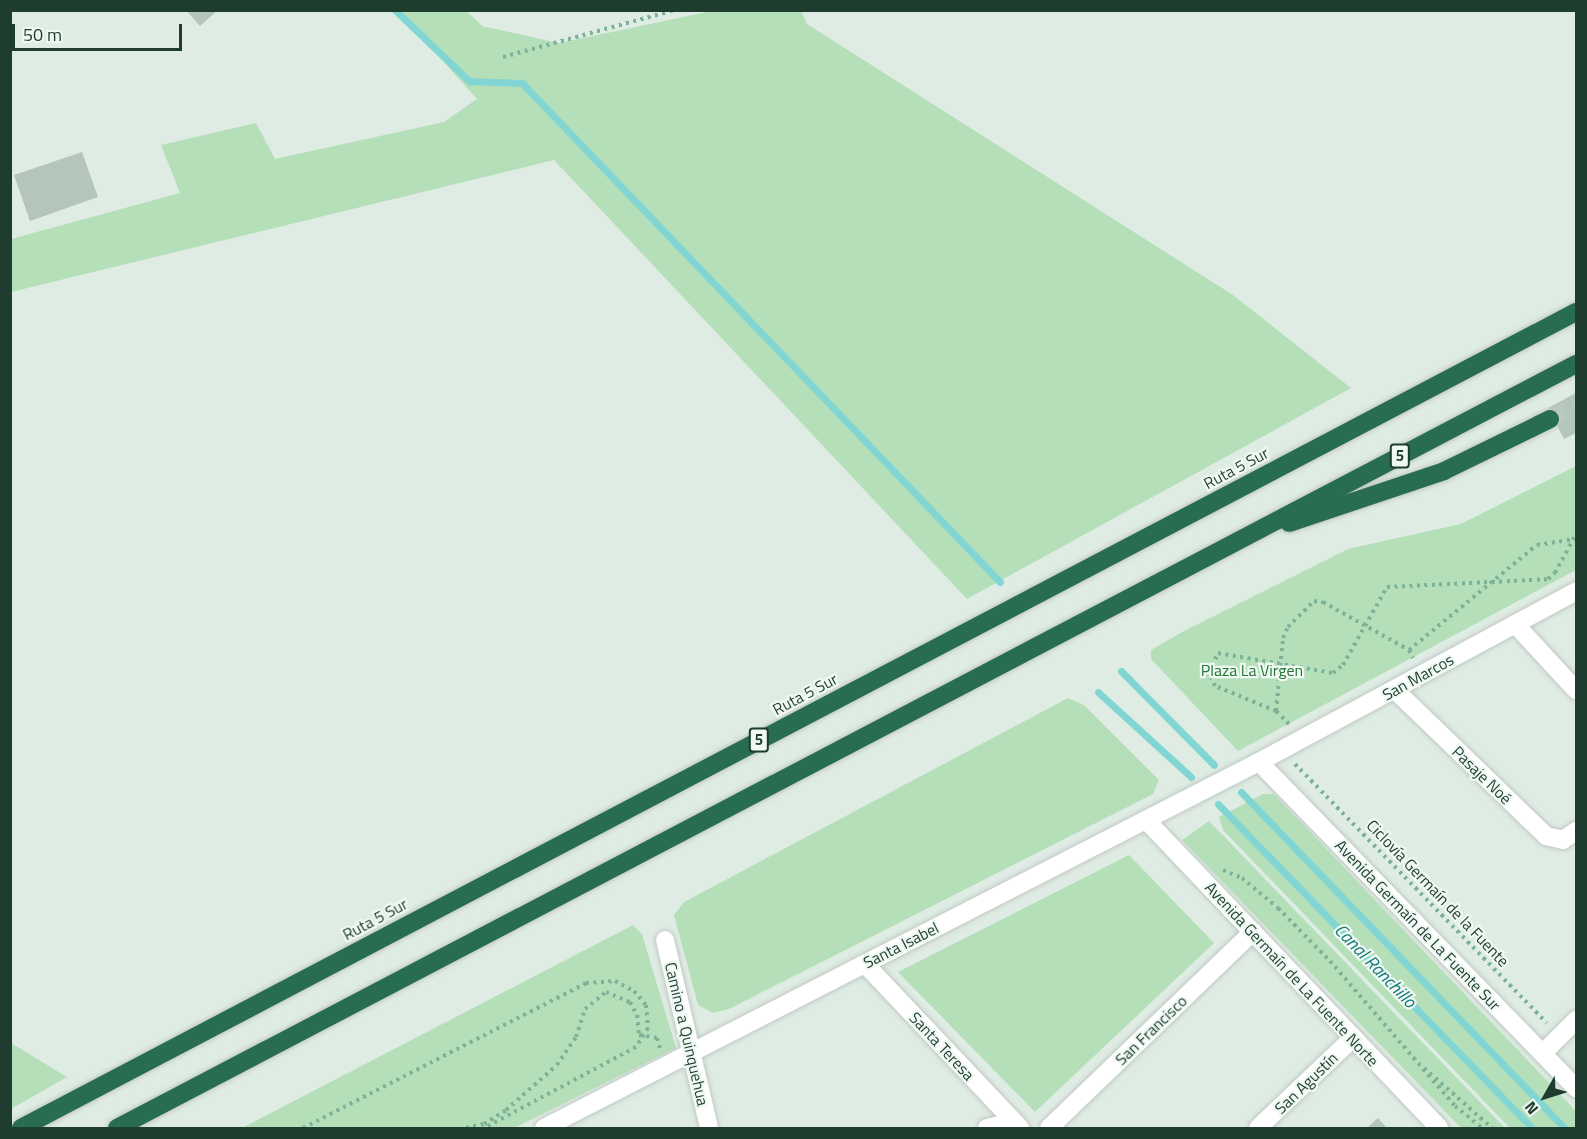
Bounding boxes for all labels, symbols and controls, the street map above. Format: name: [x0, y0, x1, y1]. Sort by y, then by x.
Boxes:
scale bar: [15, 12, 184, 50]
text: 50 m: [23, 21, 62, 48]
street label: Ruta 5 Sur: [1200, 443, 1272, 493]
road number: 5: [1390, 444, 1410, 468]
street label: San Marcos: [1379, 650, 1457, 704]
park label: Plaza La Virgen: [1201, 660, 1303, 680]
street label: Ruta 5 Sur: [769, 669, 841, 719]
road number: 5: [748, 728, 770, 752]
street label: Pasaje Noé: [1448, 742, 1516, 808]
street label: Ciclovía Germaín de la Fuente: [1363, 816, 1513, 970]
street label: Avenida Germaín de La Fuente Sur: [1331, 836, 1505, 1014]
street label: Avenida Germaín de La Fuente Norte: [1201, 878, 1383, 1070]
street label: Ruta 5 Sur: [339, 894, 411, 944]
street label: Santa Isabel: [860, 918, 942, 972]
water label: Canal Ranchillo: [1330, 920, 1420, 1012]
street label: Camino a Quinquehua: [661, 960, 713, 1108]
street label: San Francisco: [1111, 991, 1191, 1069]
street label: Santa Teresa: [906, 1008, 978, 1084]
street label: San Agustín: [1271, 1048, 1341, 1118]
north arrow: [1515, 1067, 1575, 1127]
text: N: [1518, 1096, 1544, 1120]

